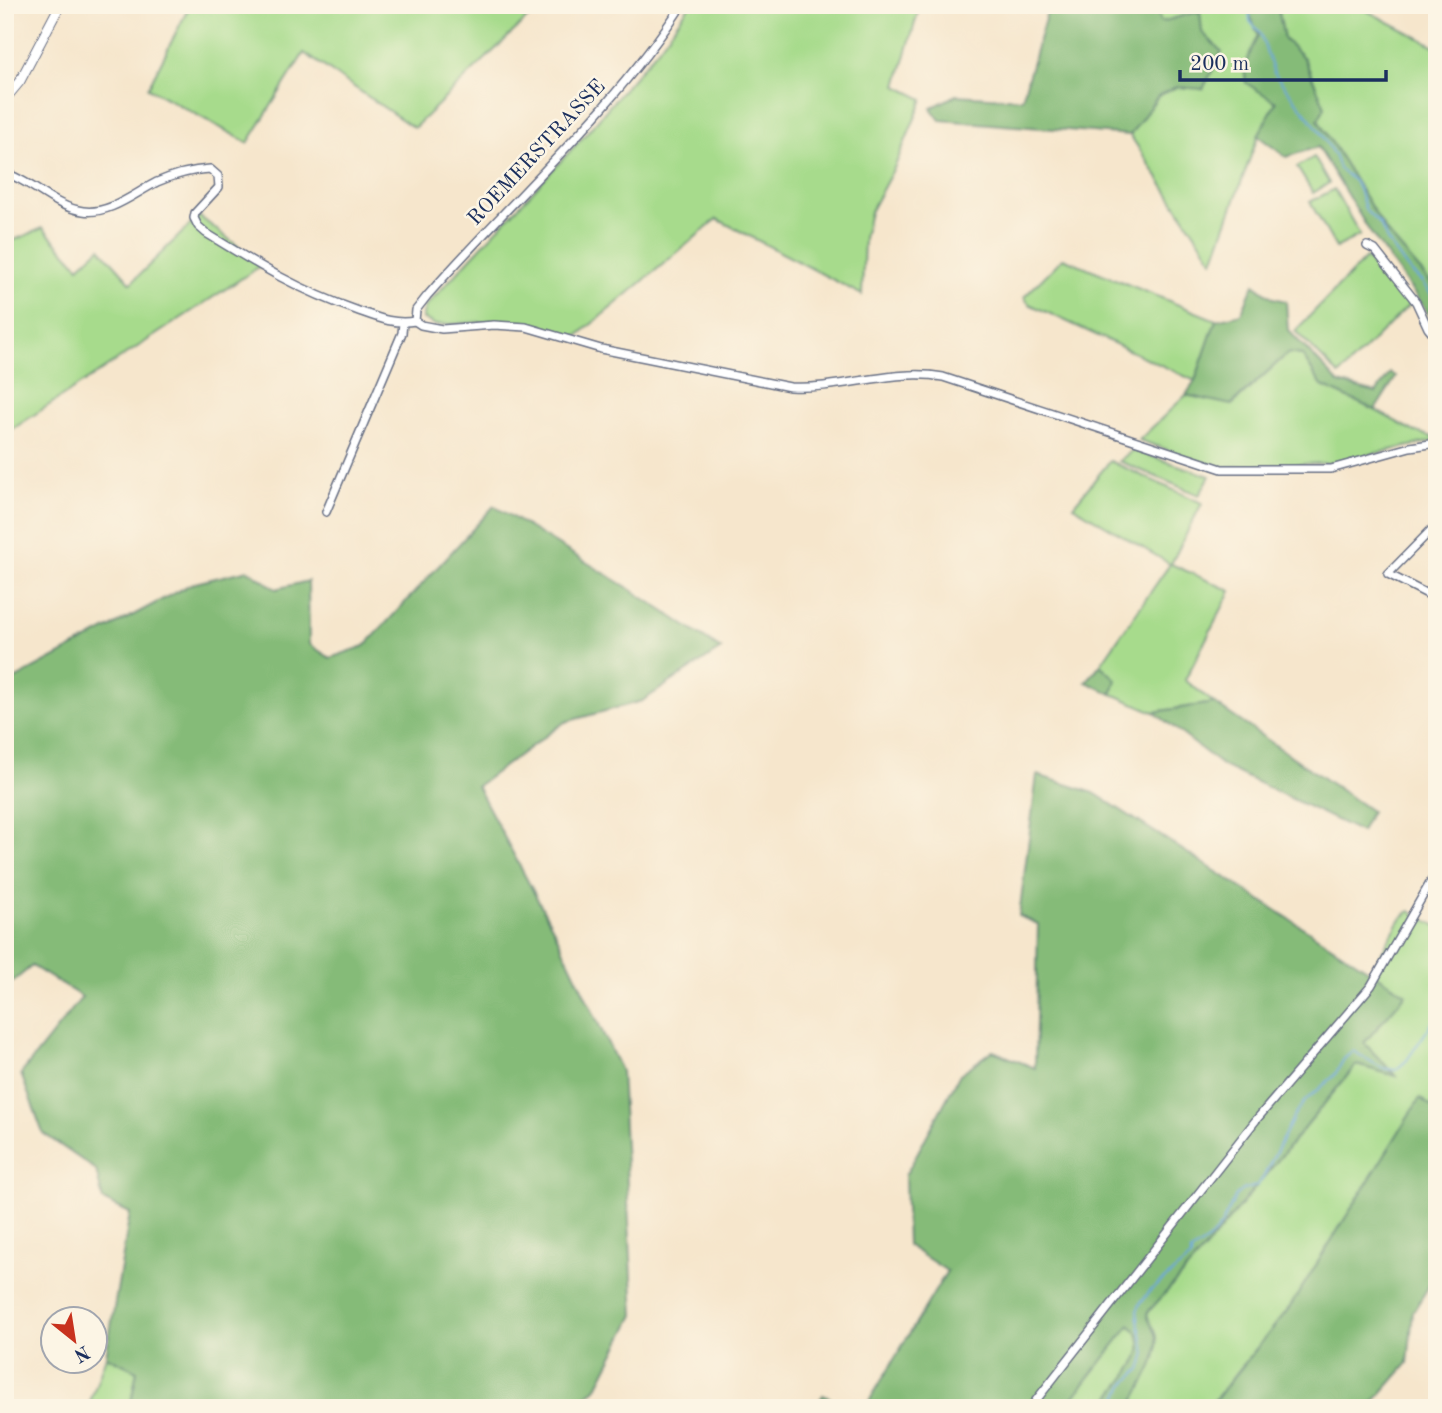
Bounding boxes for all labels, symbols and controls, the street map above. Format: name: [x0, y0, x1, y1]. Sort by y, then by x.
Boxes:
scale bar: [1180, 38, 1386, 82]
text: 200 m: [1190, 54, 1249, 75]
street label: ROEMERSTRASSE: [464, 76, 610, 230]
north arrow: [38, 1304, 108, 1374]
text: N: [70, 1341, 92, 1365]

